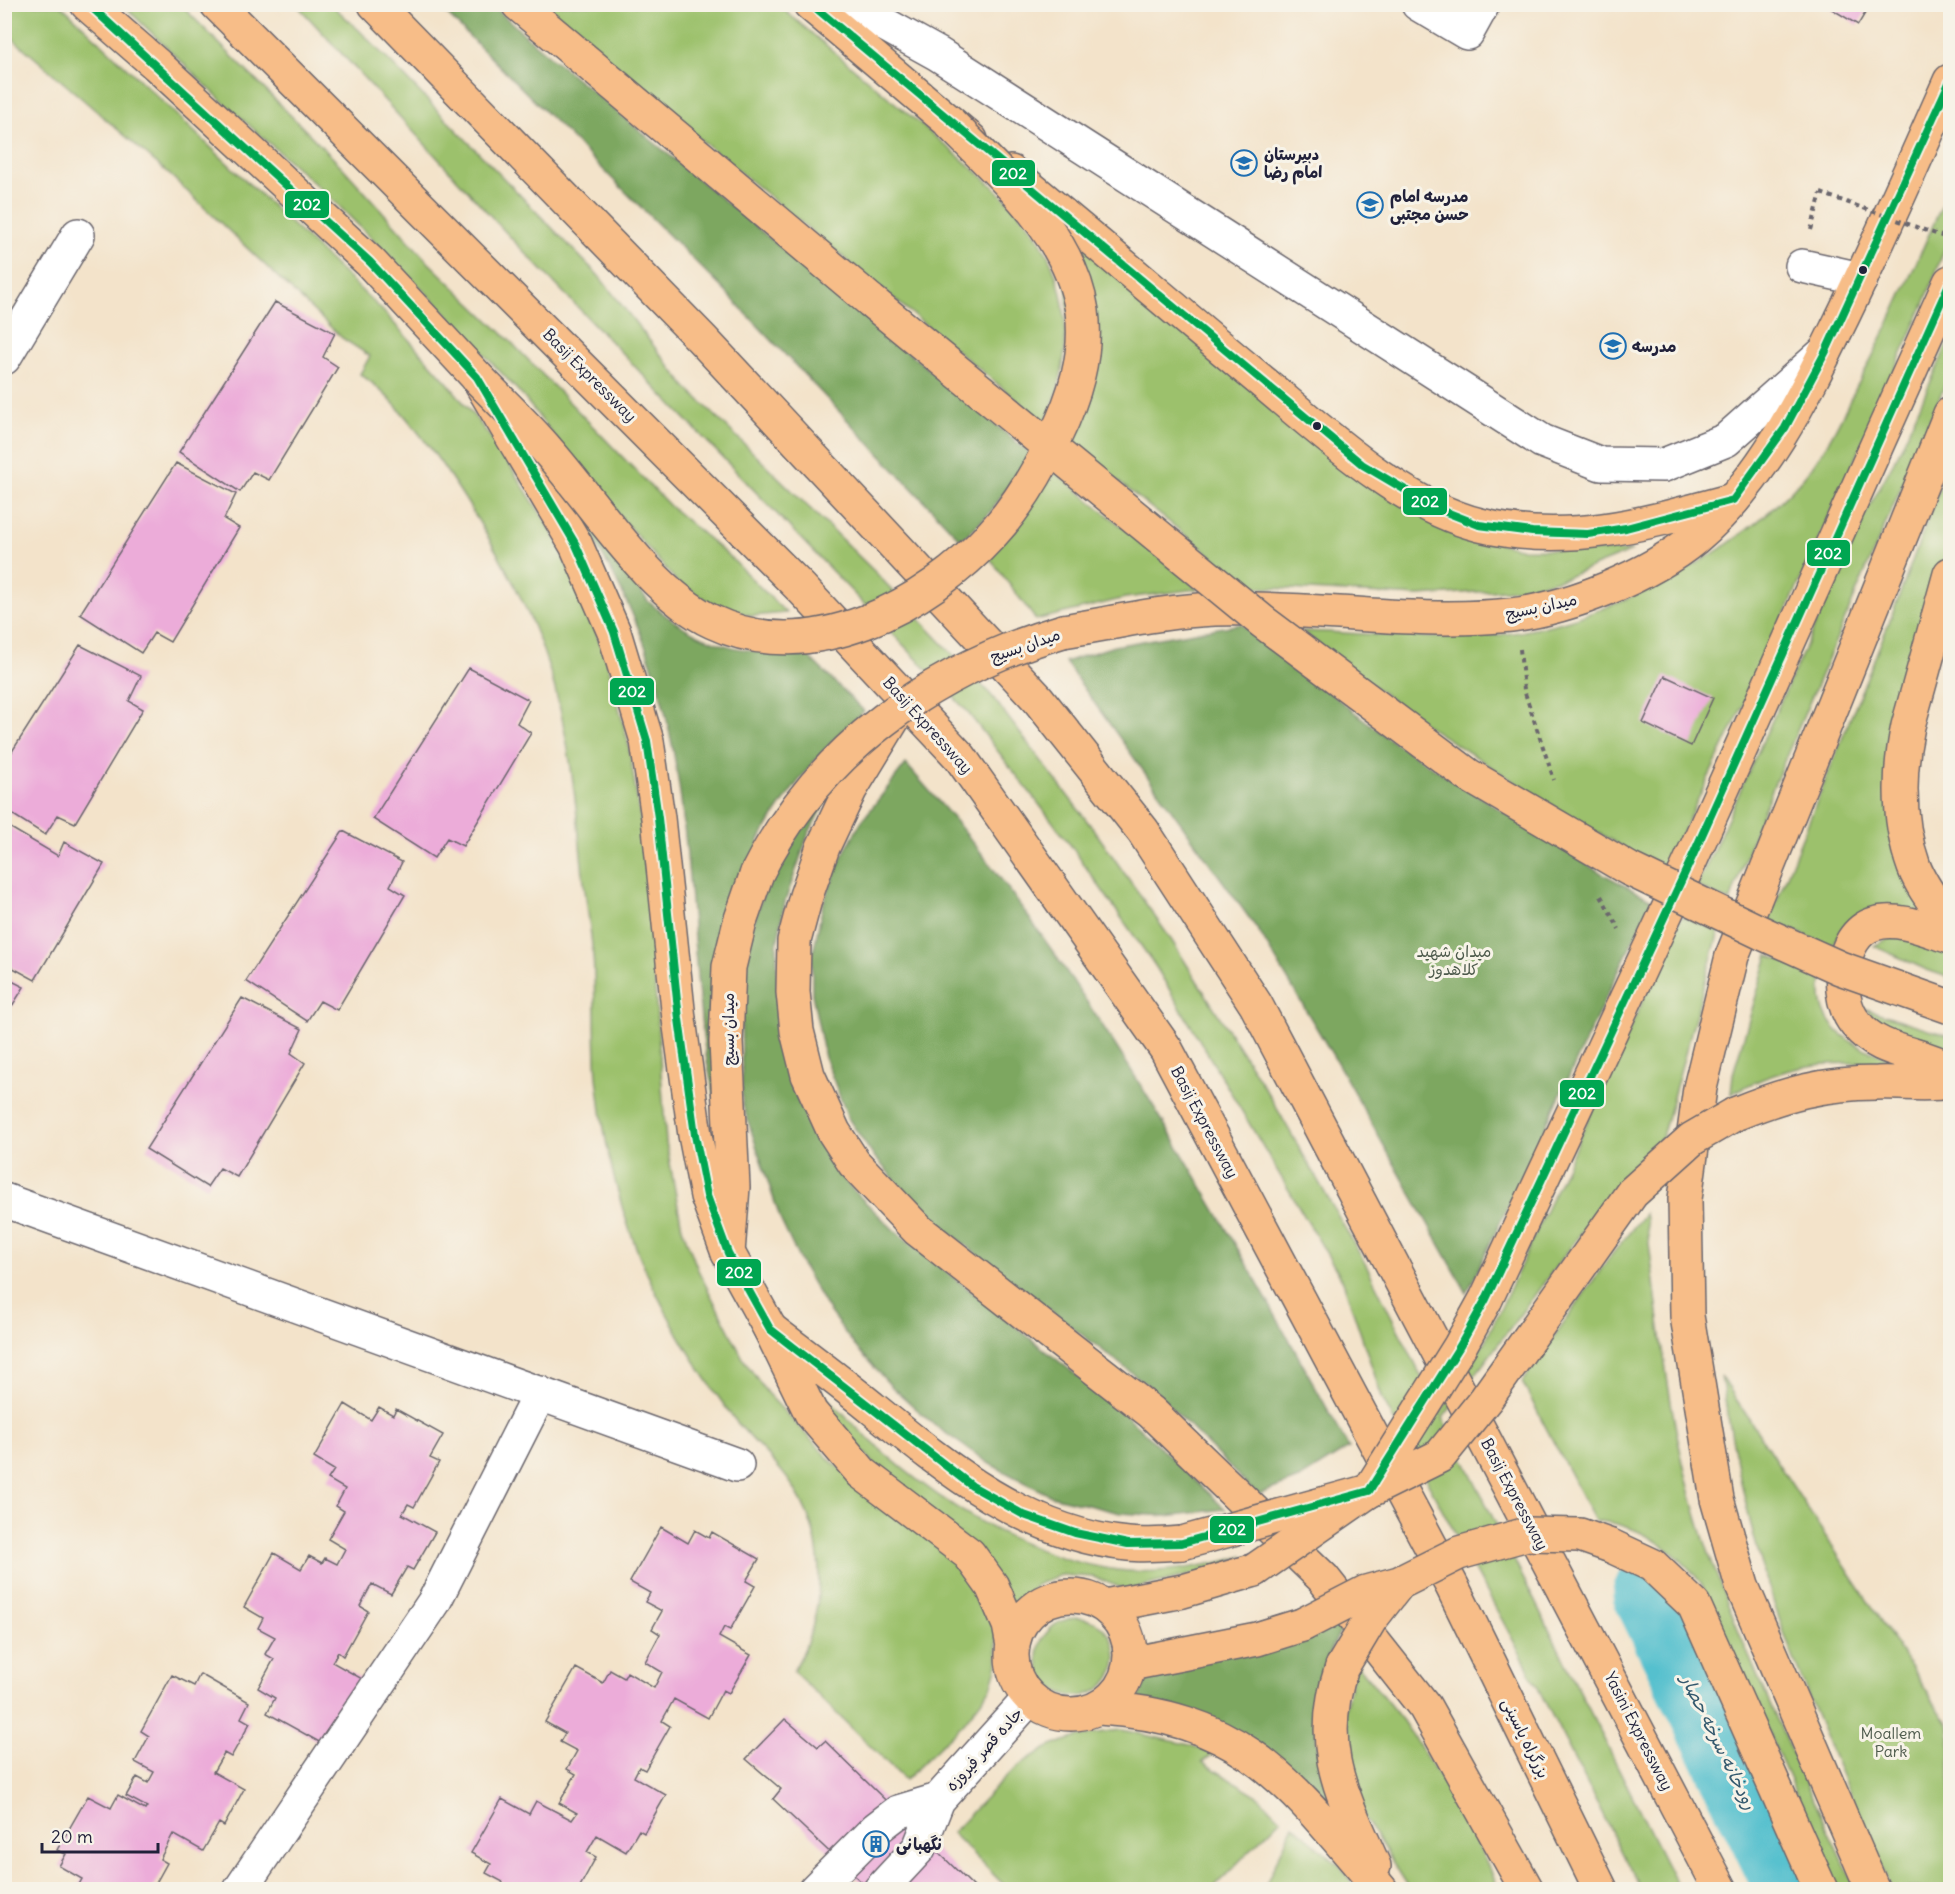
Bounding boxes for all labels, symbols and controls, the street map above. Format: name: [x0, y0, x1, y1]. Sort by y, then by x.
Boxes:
place label: دبیرستان امام رضا: [1264, 144, 1322, 185]
school or university icon: دبیرستان امام رضا: [1229, 148, 1259, 178]
line badge: 202: [991, 159, 1036, 187]
text: 202: [999, 163, 1027, 183]
place label: مدرسه امام حسن مجتبی: [1390, 186, 1469, 225]
line badge: 202: [284, 190, 330, 219]
school or university icon: مدرسه امام حسن مجتبی: [1355, 190, 1385, 220]
text: 202: [293, 194, 321, 214]
unlabelled marker: [1857, 264, 1869, 276]
street label: Basij Expressway: [539, 324, 641, 426]
school or university icon: مدرسه: [1598, 331, 1628, 361]
place label: مدرسه: [1632, 336, 1677, 356]
unlabelled marker: [1311, 420, 1323, 432]
line badge: 202: [1402, 487, 1448, 516]
text: 202: [1411, 491, 1439, 511]
line badge: 202: [1806, 539, 1851, 567]
text: 202: [1814, 543, 1842, 563]
street label: میدان بسیج: [1503, 589, 1579, 624]
street label: میدان بسیج: [987, 624, 1063, 667]
street label: Basij Expressway: [879, 672, 977, 778]
line badge: 202: [609, 677, 655, 706]
text: 202: [618, 681, 646, 701]
park label: میدان شهید کلاهدوز: [1417, 941, 1491, 979]
street label: میدان بسیج: [718, 993, 739, 1065]
street label: Basij Expressway: [1167, 1063, 1243, 1181]
line badge: 202: [1559, 1079, 1605, 1108]
text: 202: [1568, 1083, 1596, 1103]
line badge: 202: [716, 1258, 762, 1287]
text: 202: [725, 1262, 753, 1282]
street label: Basij Expressway: [1477, 1435, 1553, 1553]
line badge: 202: [1209, 1515, 1255, 1544]
text: 202: [1218, 1519, 1246, 1539]
street label: Yasini Expressway: [1600, 1668, 1678, 1794]
water label: رودخانه سرخه حصار: [1675, 1669, 1762, 1814]
street label: بزرگراه یاسینی: [1497, 1695, 1554, 1782]
street label: جاده قصر فیروزه: [941, 1703, 1027, 1795]
park label: Moallem Park: [1861, 1723, 1921, 1761]
scale bar: [42, 1816, 158, 1854]
text: 20 m: [51, 1825, 93, 1848]
building icon: نگهبانی: [861, 1829, 891, 1859]
place label: نگهبانی: [896, 1834, 942, 1855]

